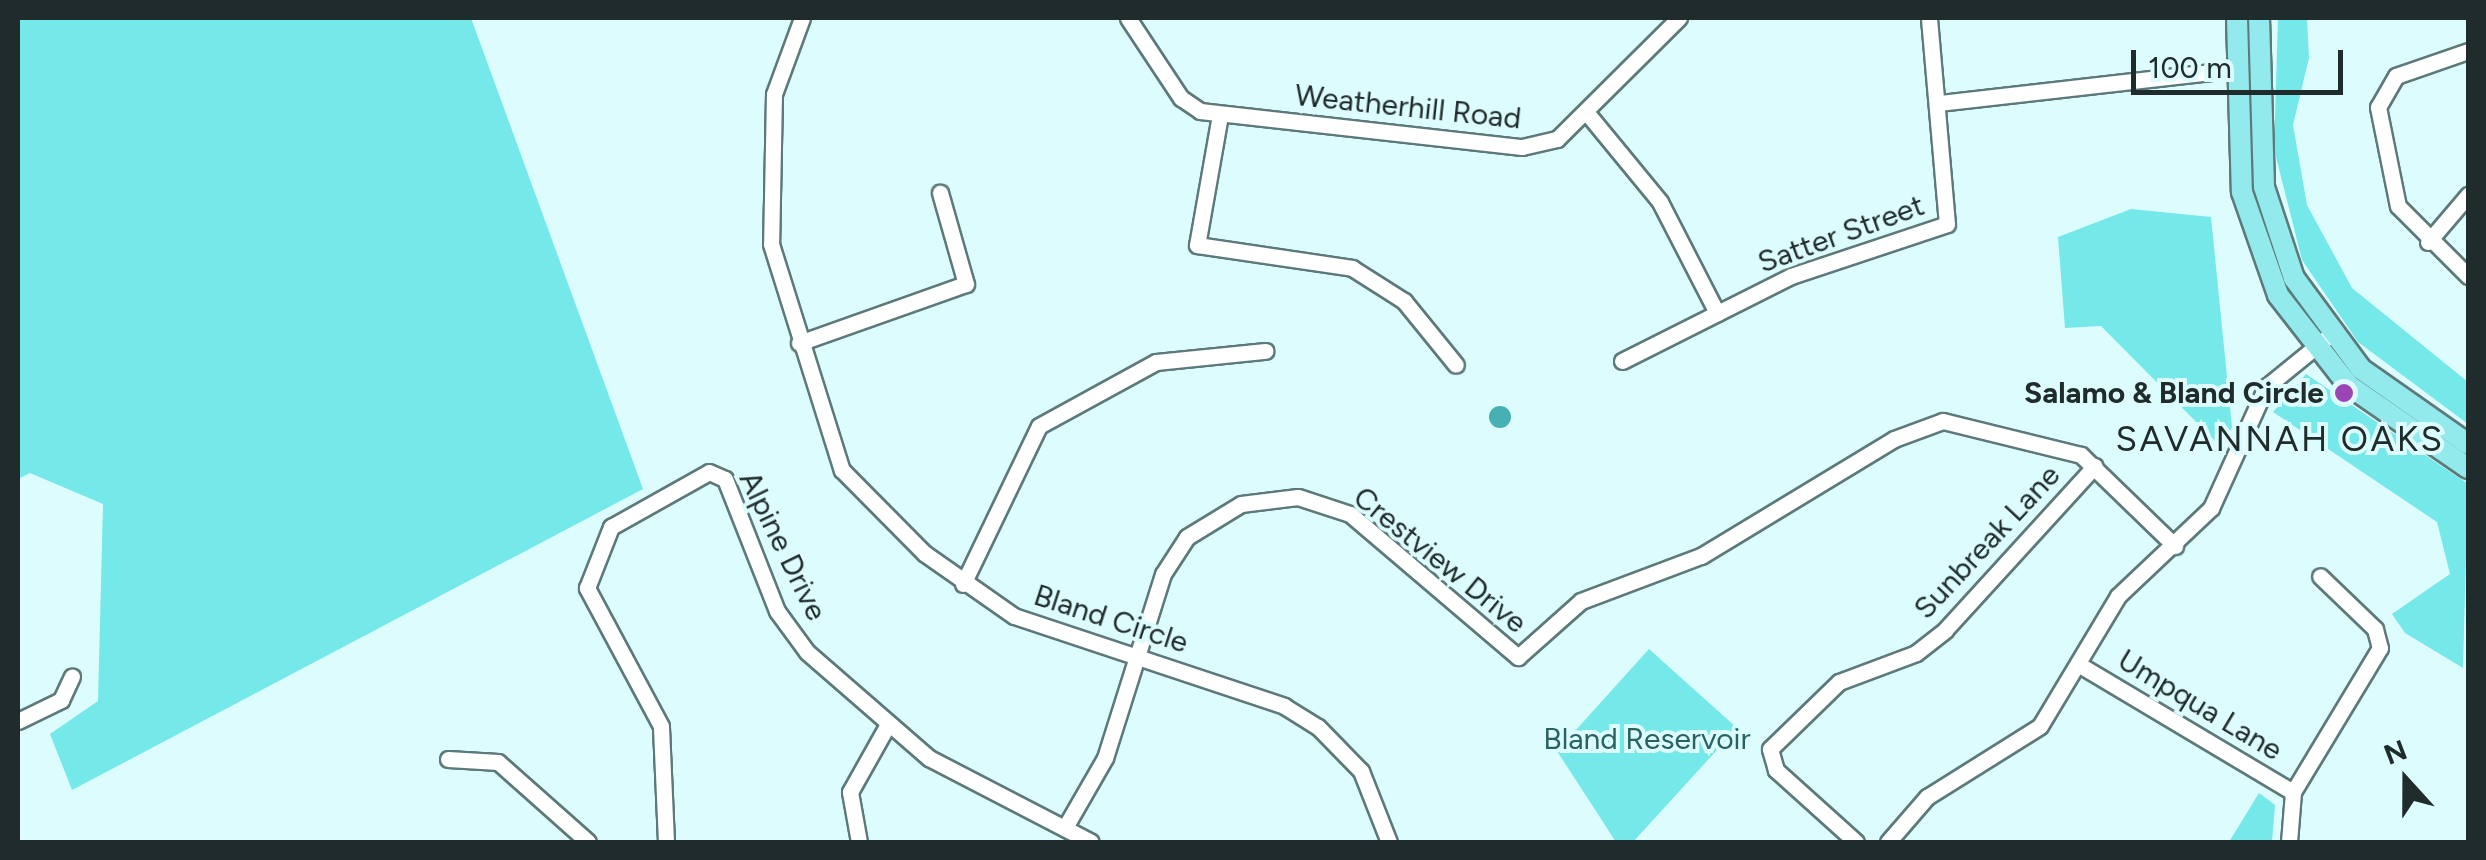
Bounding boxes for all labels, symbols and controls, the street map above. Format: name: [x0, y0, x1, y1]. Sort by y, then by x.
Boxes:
scale bar: [2136, 30, 2348, 92]
text: 100 m: [2148, 49, 2232, 86]
street label: Weatherhill Road: [1293, 77, 1523, 137]
street label: Satter Street: [1753, 187, 1929, 281]
place label: Salamo & Bland Circle: [2024, 375, 2324, 411]
marker: Salamo & Bland Circle: [2333, 382, 2355, 404]
district label: SAVANNAH OAKS: [2115, 418, 2445, 460]
street label: Sunbreak Lane: [1907, 458, 2067, 626]
street label: Alpine Drive: [731, 466, 835, 626]
street label: Crestview Drive: [1346, 479, 1534, 641]
street label: Bland Circle: [1029, 577, 1193, 661]
street label: Umpqua Lane: [2111, 642, 2289, 768]
park label: Bland Reservoir: [1543, 721, 1751, 757]
north arrow: [2356, 730, 2456, 830]
text: N: [2379, 732, 2411, 772]

